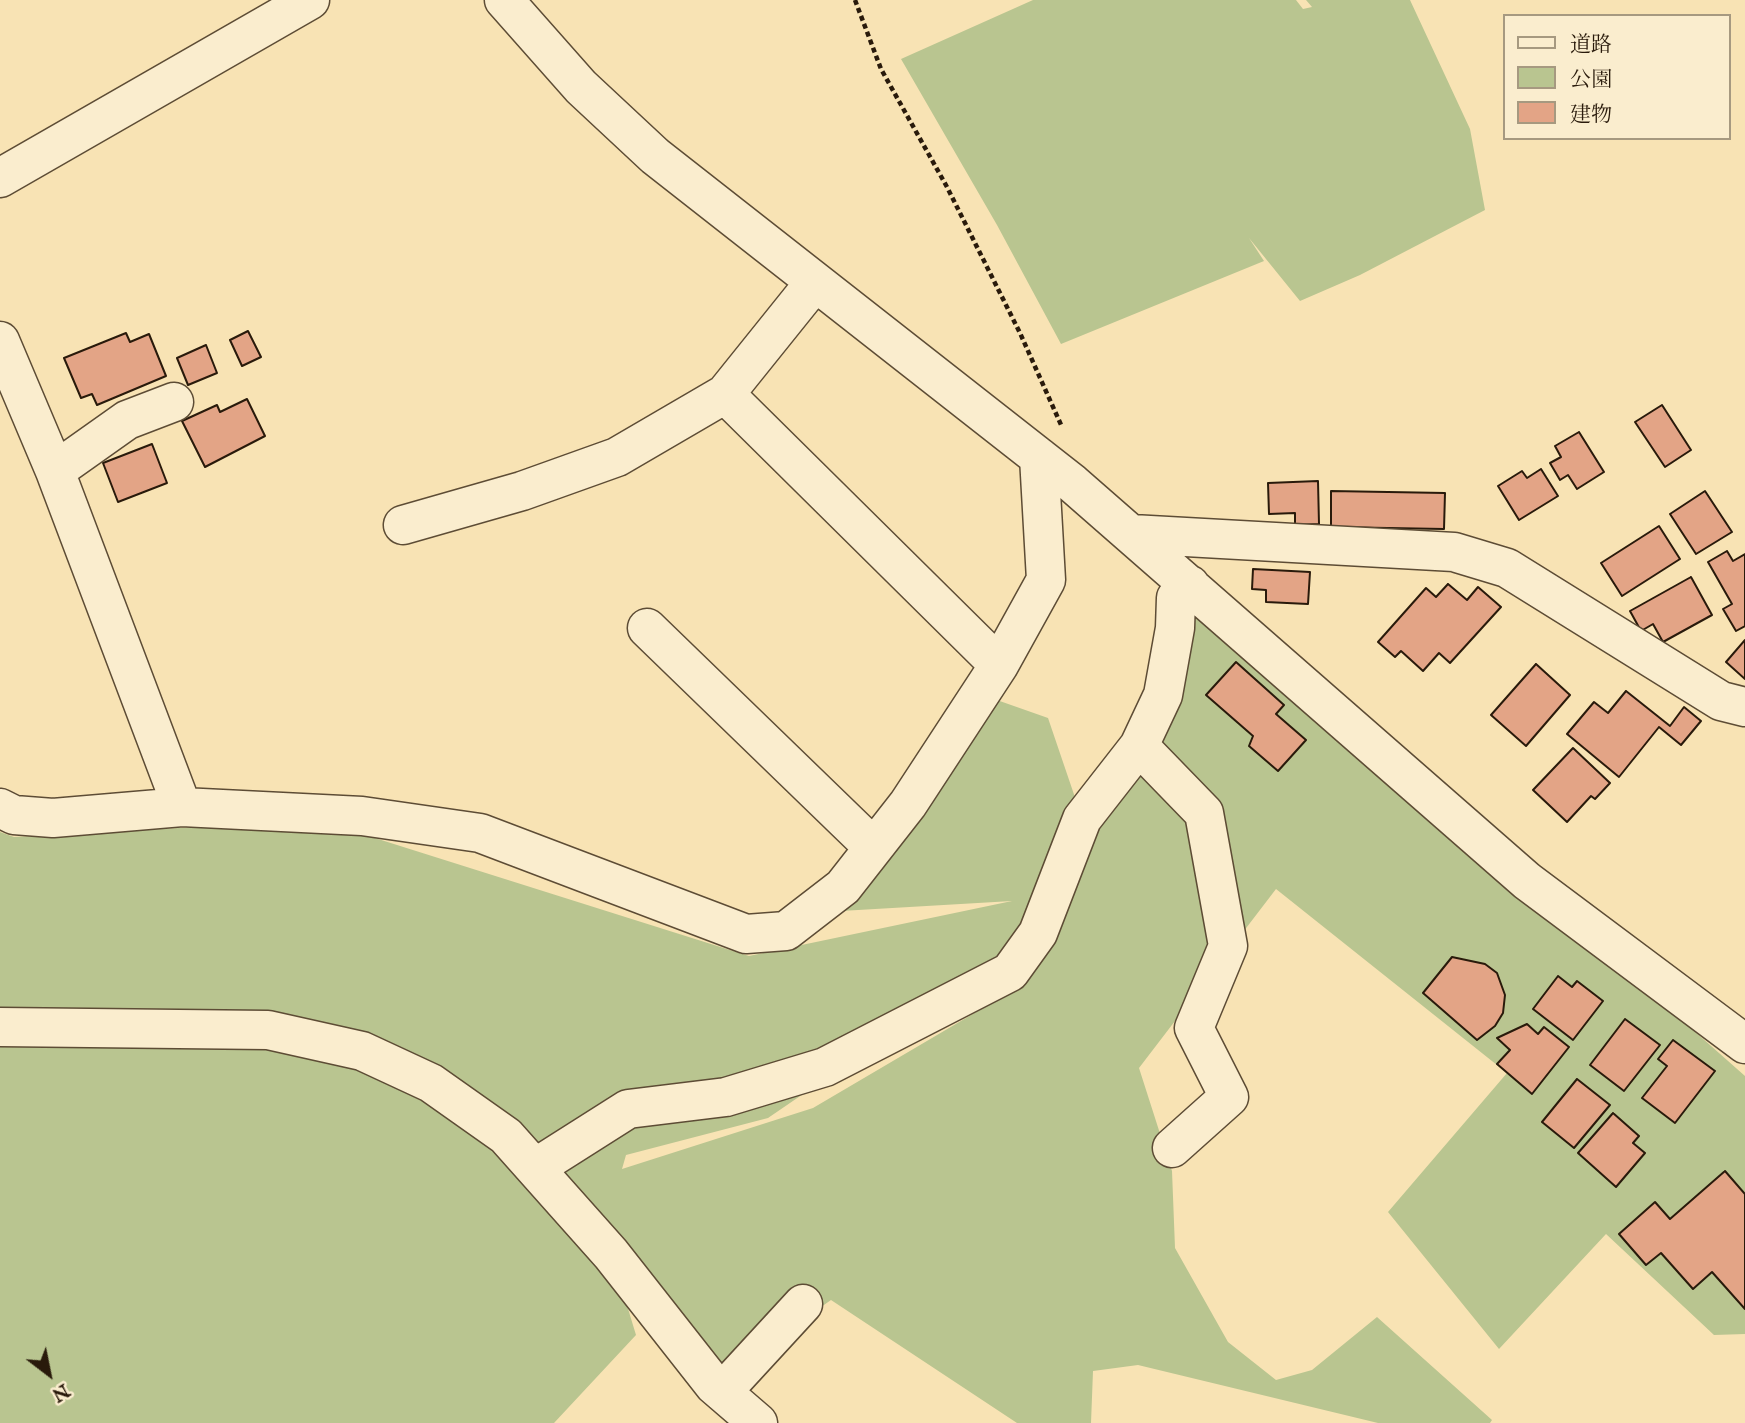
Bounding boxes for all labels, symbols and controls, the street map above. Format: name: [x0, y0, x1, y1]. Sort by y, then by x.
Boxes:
legend: [1504, 14, 1731, 140]
text: 道路: [1570, 32, 1612, 59]
text: 公園: [1570, 67, 1612, 94]
text: 建物: [1570, 102, 1612, 129]
north arrow: [14, 1339, 84, 1409]
text: N: [47, 1377, 73, 1406]

